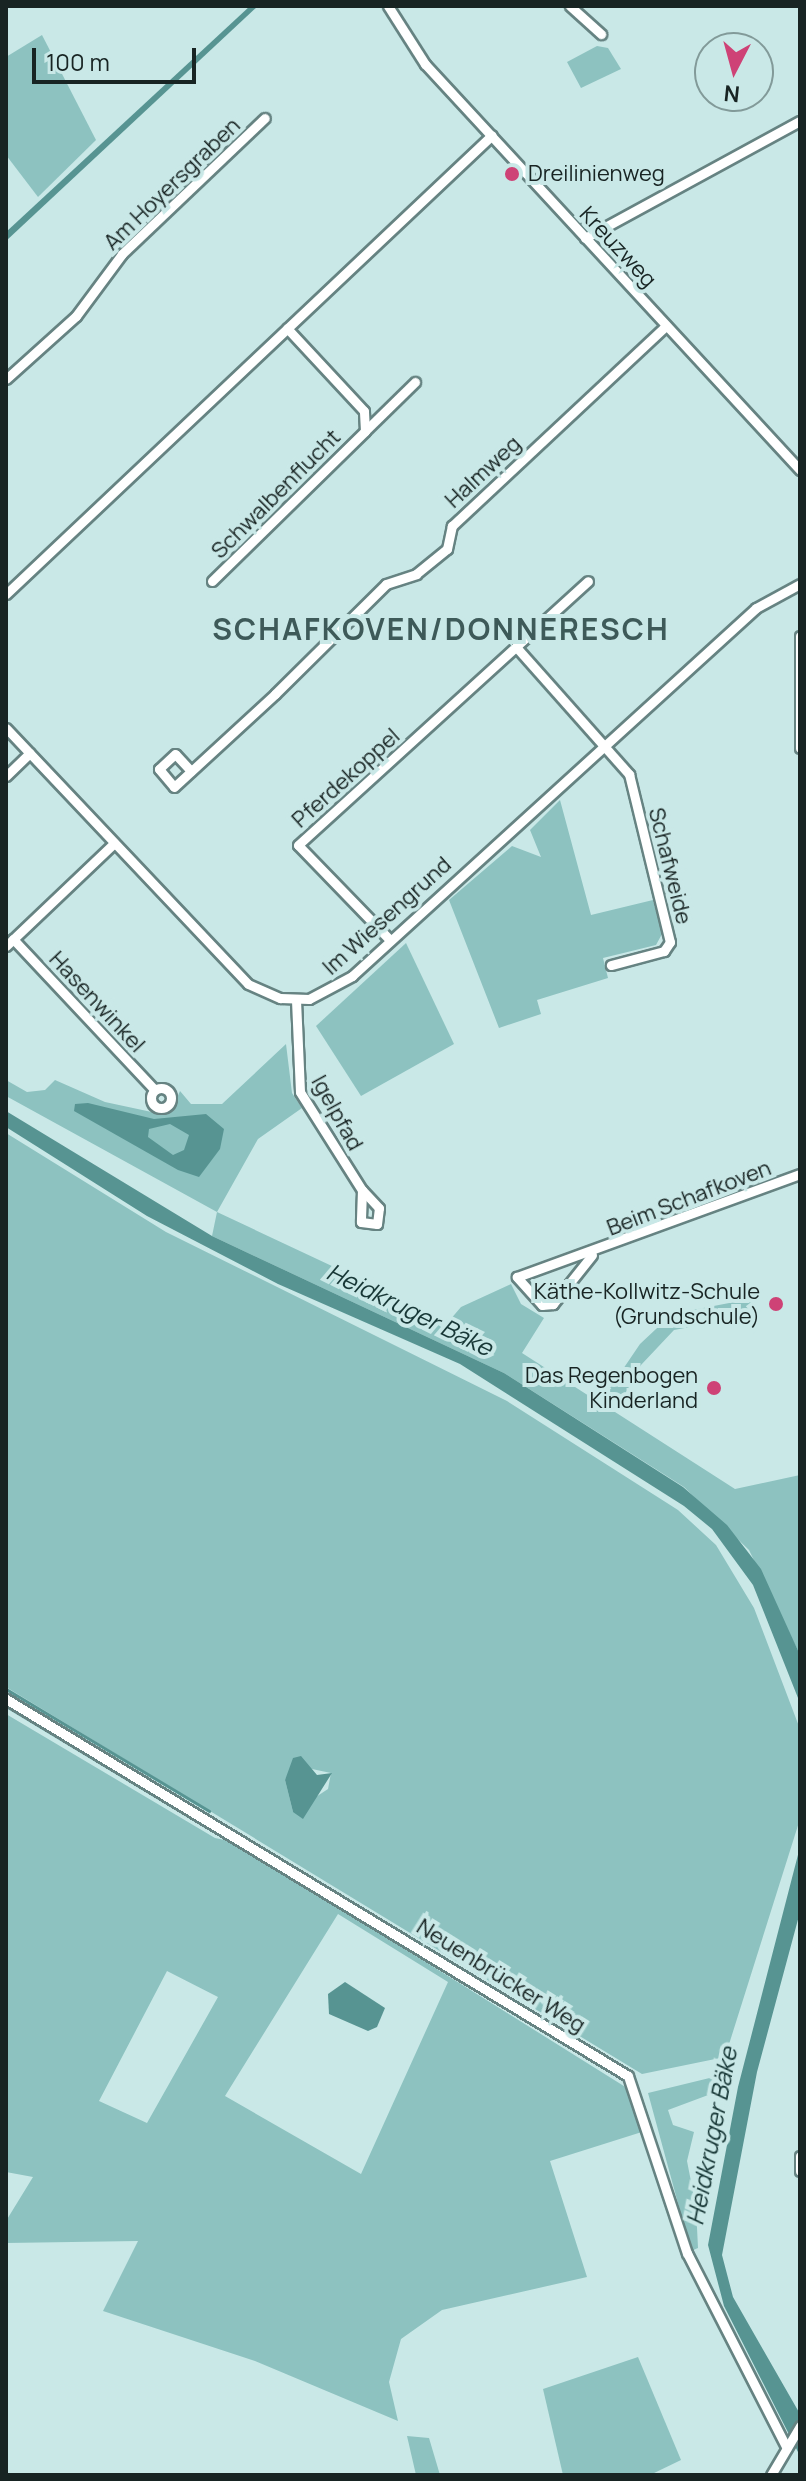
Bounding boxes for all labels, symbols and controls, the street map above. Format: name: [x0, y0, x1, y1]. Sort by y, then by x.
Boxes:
scale bar: [36, 32, 200, 82]
north arrow: [694, 32, 774, 112]
text: 100 m: [46, 45, 110, 78]
text: N: [722, 78, 741, 110]
street label: Am Hoyersgraben: [98, 112, 246, 256]
place label: Dreilinienweg: [528, 161, 665, 187]
marker: Dreilinienweg: [503, 165, 521, 183]
street label: Kreuzweg: [574, 201, 662, 293]
street label: Schwalbenflucht: [206, 424, 346, 564]
street label: Halmweg: [440, 430, 526, 514]
district label: SCHAFKOVEN/DONNERESCH: [212, 611, 670, 647]
street label: Pferdekoppel: [287, 723, 405, 833]
street label: Schafweide: [643, 805, 697, 927]
street label: Im Wiesengrund: [317, 851, 457, 981]
street label: Hasenwinkel: [44, 946, 150, 1058]
street label: Igelpfad: [306, 1071, 368, 1155]
street label: Beim Schafkoven: [603, 1155, 775, 1241]
water label: Heidkruger Bäke: [323, 1256, 497, 1362]
place label: Käthe-Kollwitz-Schule (Grundschule): [534, 1278, 760, 1330]
marker: Käthe-Kollwitz-Schule (Grundschule): [767, 1295, 785, 1313]
place label: Das Regenbogen Kinderland: [525, 1362, 698, 1414]
marker: Das Regenbogen Kinderland: [705, 1379, 723, 1397]
street label: Neuenbrücker Weg: [412, 1913, 590, 2039]
water label: Heidkruger Bäke: [680, 2045, 742, 2227]

